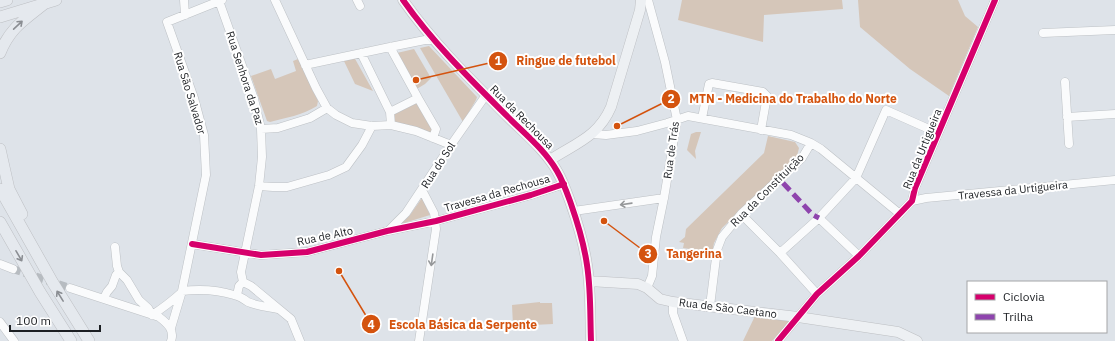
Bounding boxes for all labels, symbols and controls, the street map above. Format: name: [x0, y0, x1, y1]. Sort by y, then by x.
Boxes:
one-way arrow: [13, 20, 23, 30]
street label: Rua Senhora da Paz: [223, 29, 267, 127]
callout: Ringue de futebol: [488, 49, 623, 73]
street label: Rua São Salvador: [171, 50, 209, 136]
text: 1: [494, 53, 502, 68]
text: Ringue de futebol: [516, 53, 616, 68]
street label: Rua da Rechousa: [487, 82, 557, 152]
callout: MTN - Medicina do Trabalho do Norte: [661, 87, 905, 111]
text: 2: [667, 91, 675, 106]
text: MTN - Medicina do Trabalho do Norte: [689, 91, 897, 106]
street label: Rua da Urtigueira: [900, 107, 945, 191]
street label: Rua de Trás: [660, 120, 682, 180]
street label: Rua do Sol: [418, 139, 458, 191]
street label: Rua da Constituição: [727, 150, 807, 230]
street label: Travessa da Rechousa: [443, 171, 552, 215]
street label: Travessa da Urtigueira: [958, 177, 1068, 203]
one-way arrow: [619, 200, 632, 208]
street label: Rua de Alto: [296, 223, 354, 249]
callout: Tangerina: [638, 242, 730, 266]
text: 3: [644, 246, 652, 261]
text: Tangerina: [666, 246, 722, 261]
one-way arrow: [16, 250, 24, 262]
one-way arrow: [428, 253, 436, 266]
legend: [967, 281, 1107, 333]
text: Ciclovia: [1003, 289, 1045, 304]
one-way arrow: [56, 290, 64, 302]
street label: Rua de São Caetano: [678, 295, 778, 321]
scale bar: [10, 307, 100, 333]
text: Trilha: [1003, 309, 1034, 324]
callout: Escola Básica da Serpente: [361, 312, 545, 336]
text: 100 m: [16, 313, 51, 328]
text: 4: [367, 317, 375, 332]
text: Escola Básica da Serpente: [389, 317, 537, 332]

